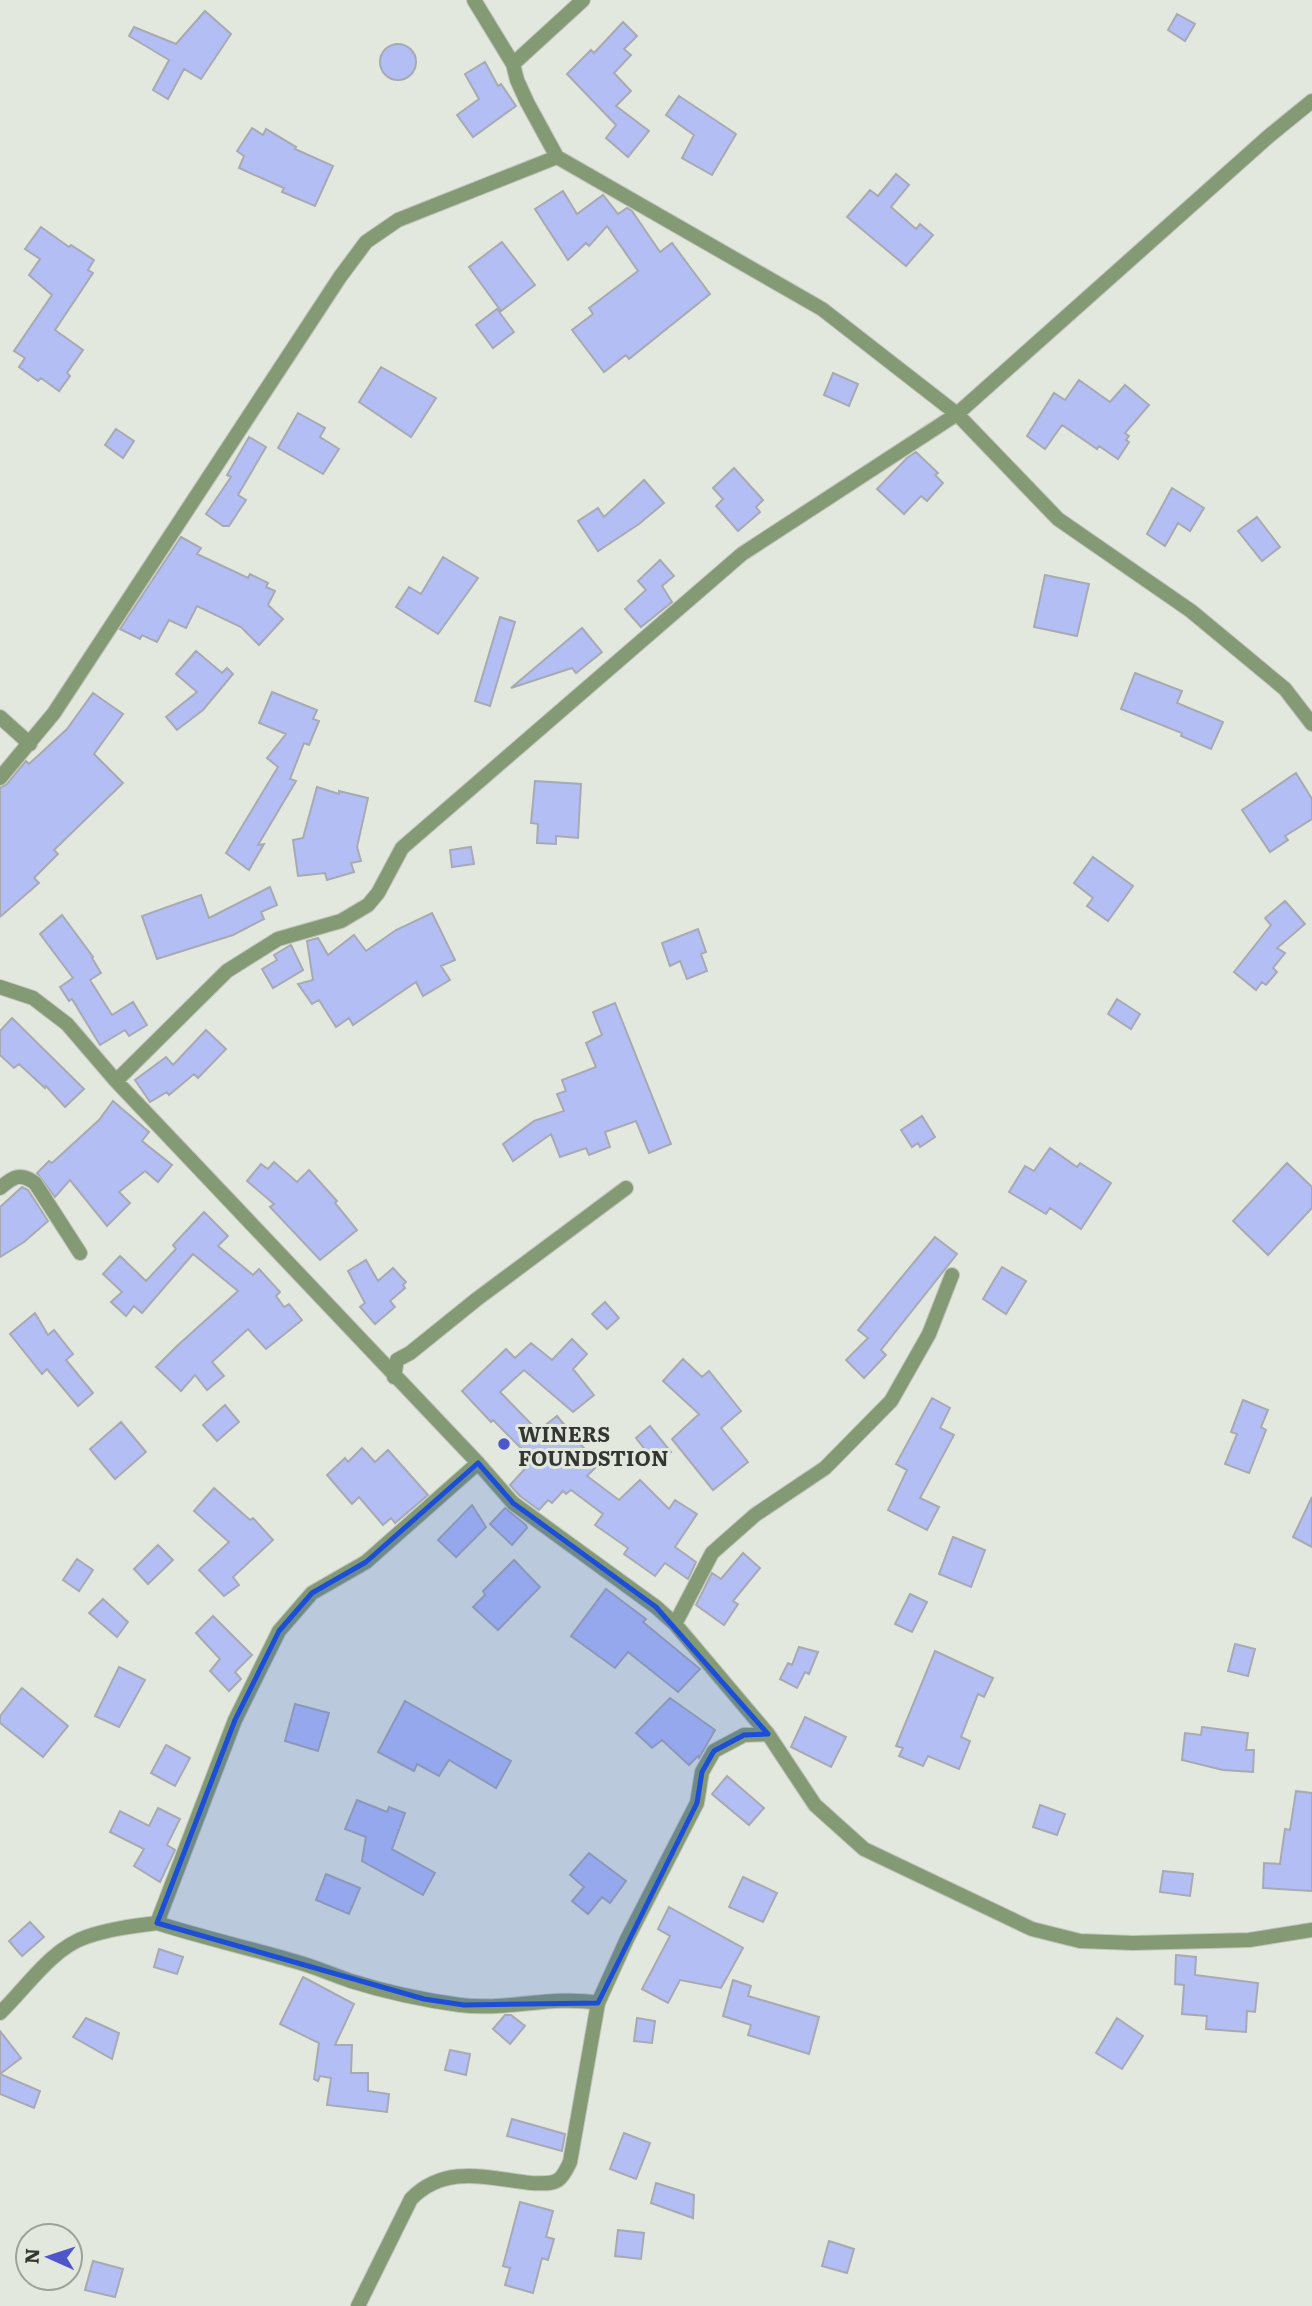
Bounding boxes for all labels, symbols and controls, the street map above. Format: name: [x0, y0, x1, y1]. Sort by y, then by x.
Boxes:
place label: WINERS FOUNDSTION: [518, 1417, 669, 1472]
marker: WINERS FOUNDSTION: [496, 1436, 512, 1452]
north arrow: [14, 2222, 84, 2292]
text: N: [17, 2247, 45, 2265]

